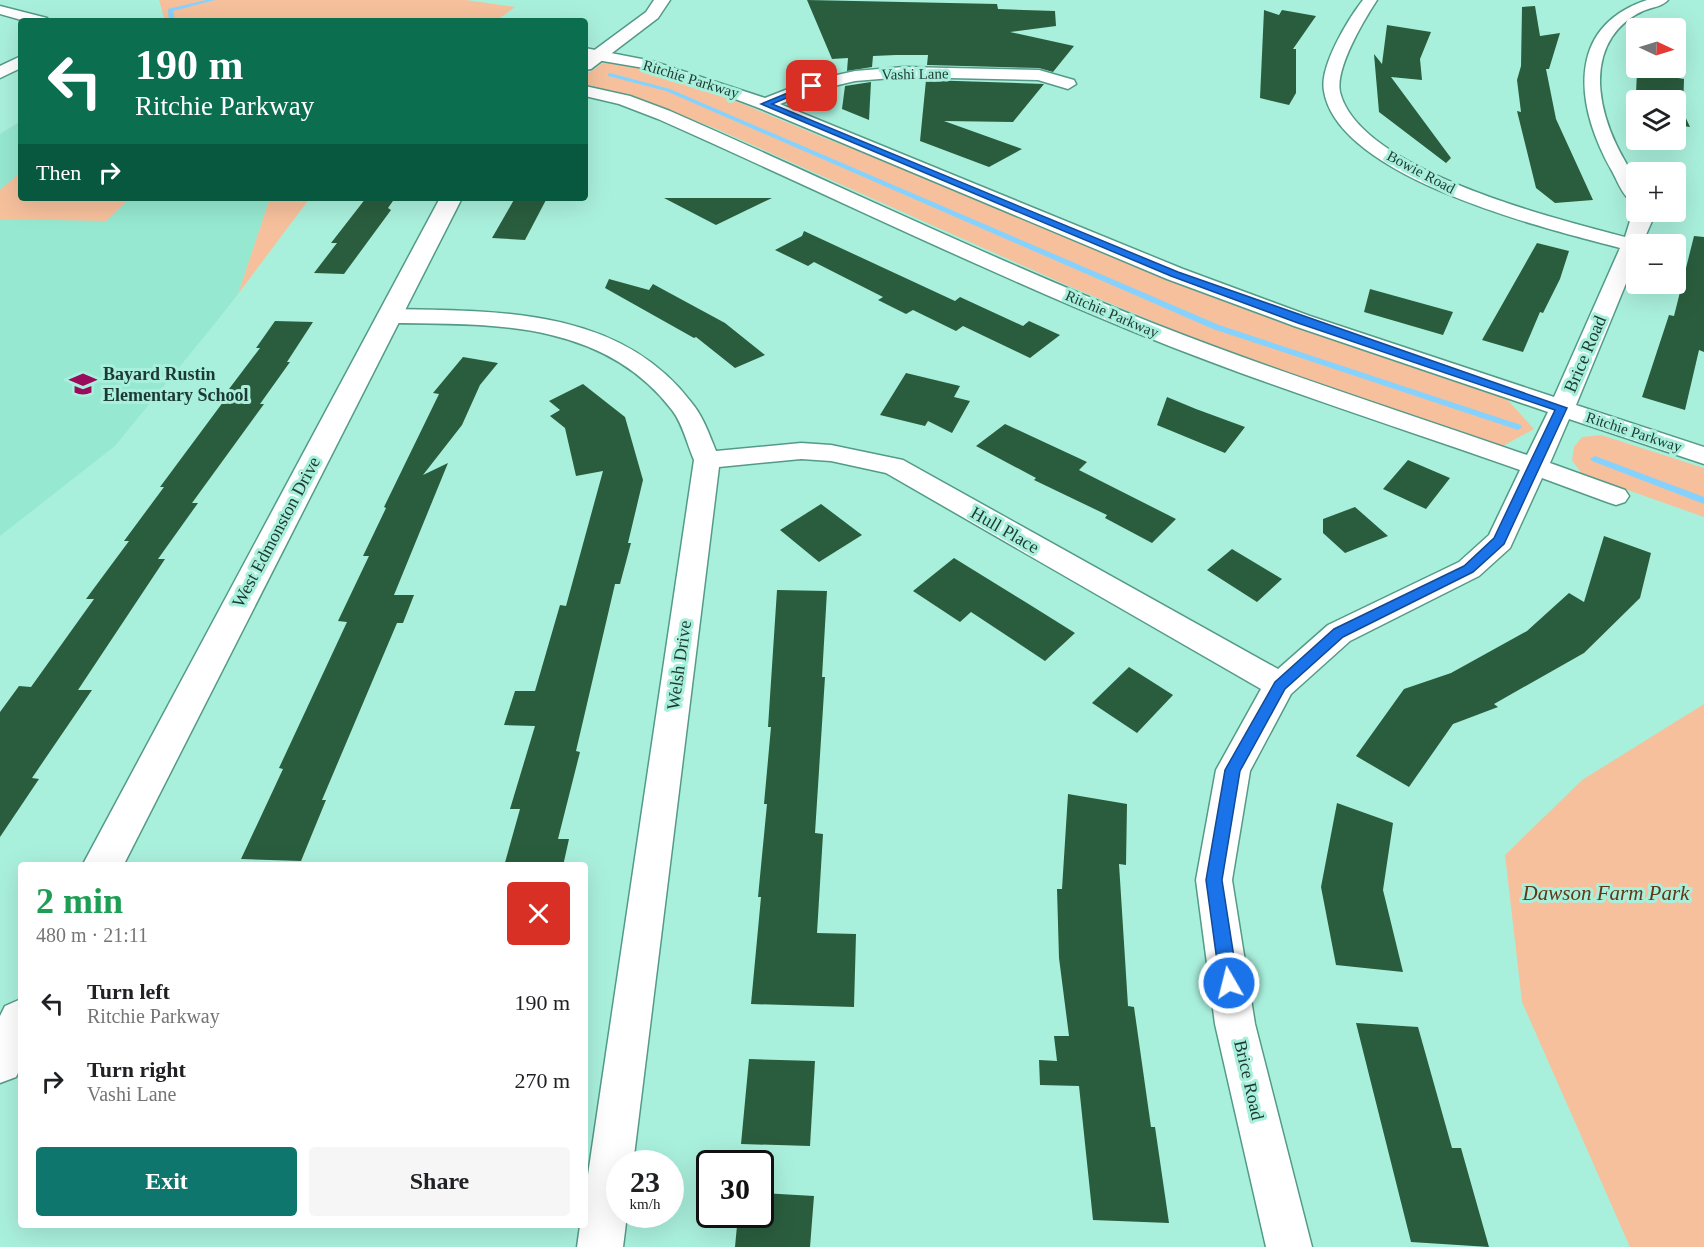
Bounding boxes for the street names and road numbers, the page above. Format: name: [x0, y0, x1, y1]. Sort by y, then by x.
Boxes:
street label: Ritchie Parkway: [641, 57, 741, 101]
street label: Vashi Lane: [881, 65, 949, 83]
street label: Bowie Road: [1384, 147, 1458, 197]
street label: Ritchie Parkway: [1063, 287, 1161, 341]
street label: Brice Road: [1560, 313, 1610, 395]
street label: Ritchie Parkway: [1584, 409, 1684, 455]
street label: West Edmonston Drive: [228, 453, 324, 611]
street label: Hull Place: [967, 502, 1043, 558]
street label: Welsh Drive: [663, 619, 695, 711]
street label: Brice Road: [1230, 1038, 1268, 1122]

